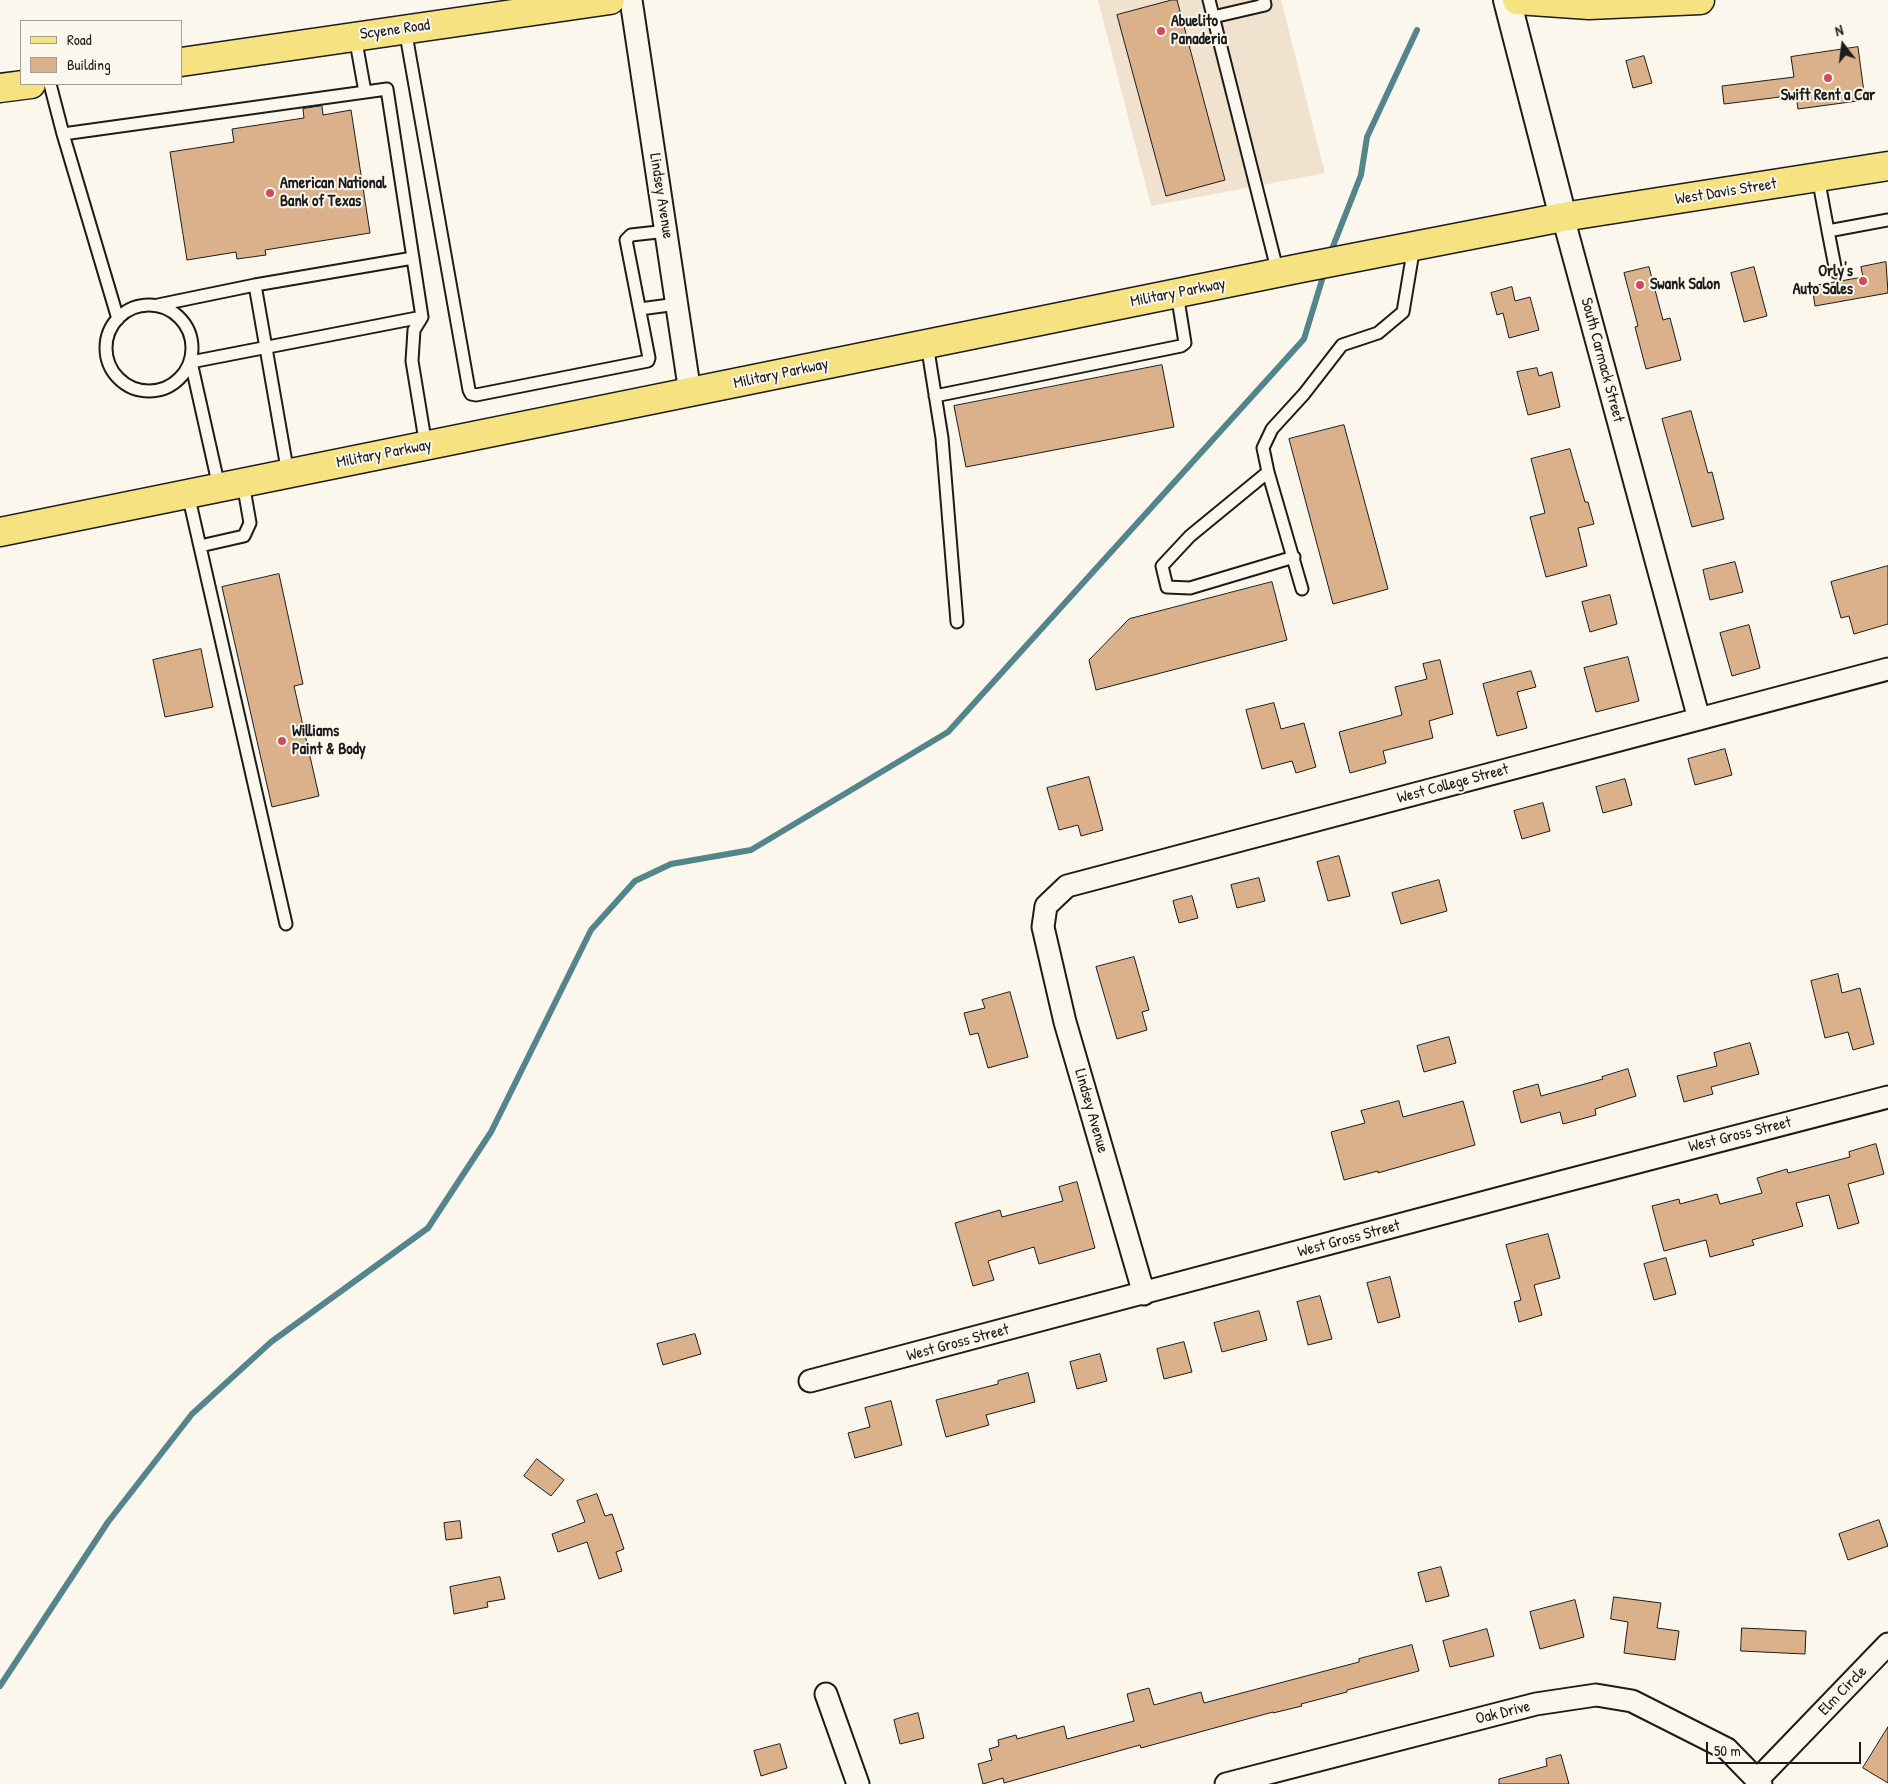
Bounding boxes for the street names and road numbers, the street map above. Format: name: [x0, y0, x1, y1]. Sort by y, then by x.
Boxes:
street label: Scyene Road: [359, 16, 431, 44]
street label: Lindsey Avenue: [645, 152, 677, 240]
street label: West Davis Street: [1674, 174, 1778, 210]
street label: Military Parkway: [1129, 274, 1227, 312]
street label: South Carmack Street: [1576, 296, 1628, 424]
street label: Military Parkway: [732, 355, 830, 393]
street label: Military Parkway: [335, 435, 433, 473]
street label: West College Street: [1395, 760, 1511, 808]
street label: Lindsey Avenue: [1070, 1067, 1112, 1155]
street label: West Gross Street: [1687, 1113, 1793, 1157]
street label: West Gross Street: [1296, 1216, 1402, 1262]
street label: West Gross Street: [905, 1320, 1011, 1366]
street label: Elm Circle: [1815, 1662, 1871, 1720]
street label: Oak Drive: [1474, 1697, 1532, 1729]

